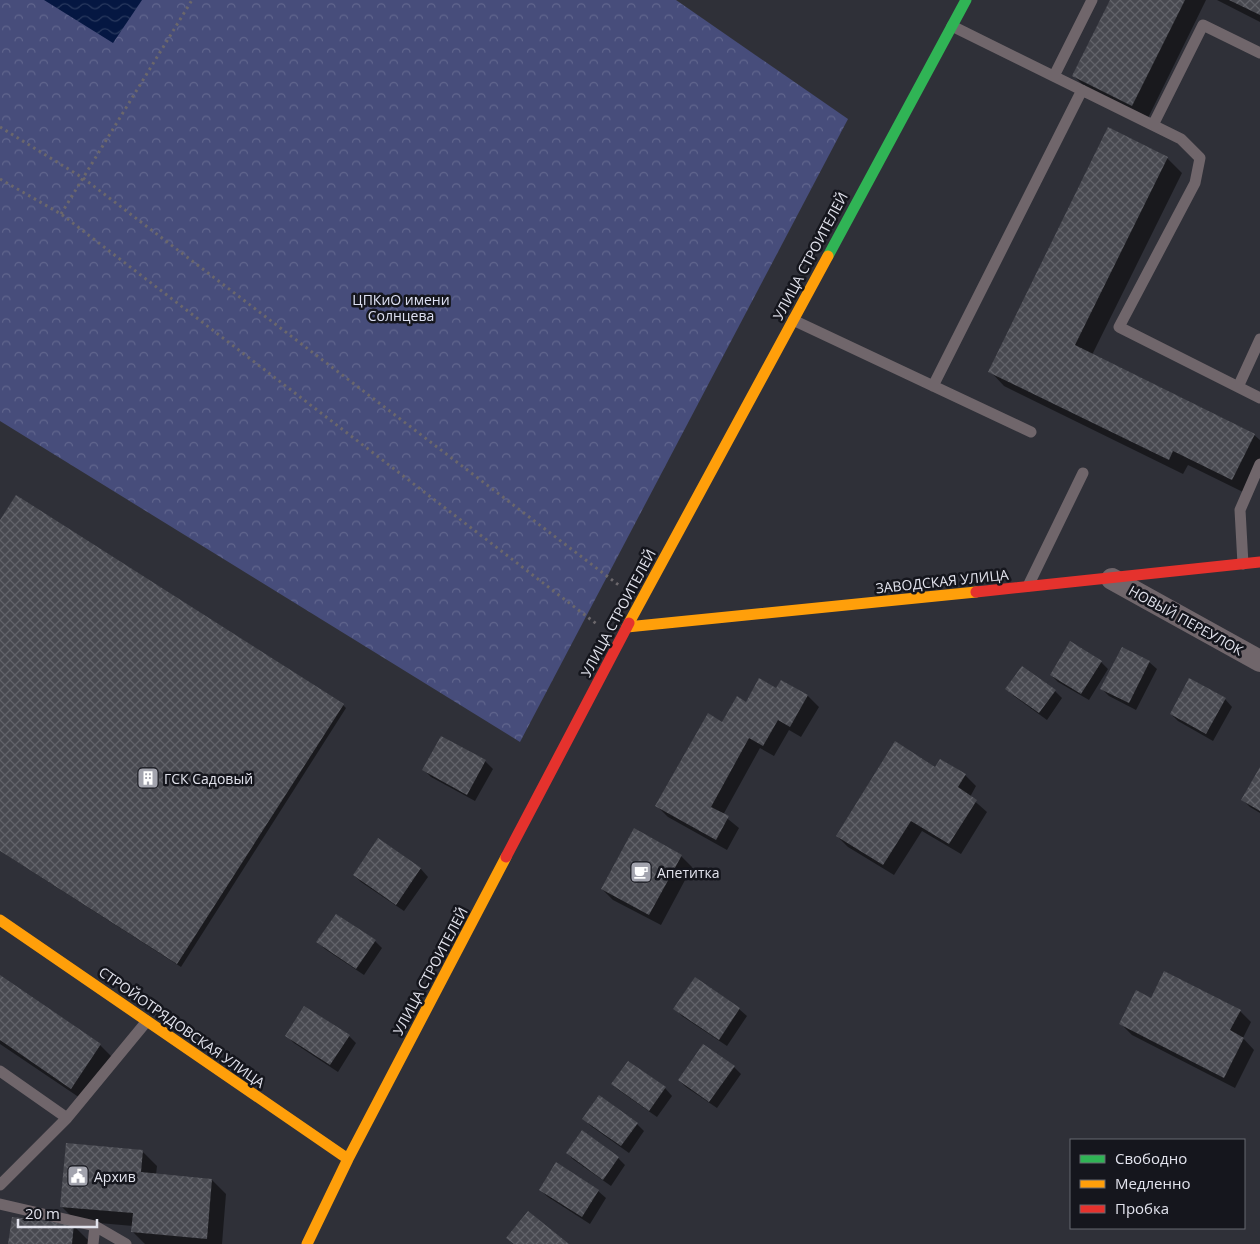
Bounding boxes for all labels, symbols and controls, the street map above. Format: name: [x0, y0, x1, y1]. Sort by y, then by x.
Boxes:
street label: УЛИЦА СТРОИТЕЛЕЙ: [768, 189, 852, 323]
park label: ЦПКиО имени Солнцева: [352, 290, 450, 325]
street label: УЛИЦА СТРОИТЕЛЕЙ: [576, 546, 660, 680]
street label: ЗАВОДСКАЯ УЛИЦА: [875, 565, 1010, 597]
street label: НОВЫЙ ПЕРЕУЛОК: [1125, 581, 1247, 660]
building icon: ГСК Садовый: [136, 766, 160, 790]
place label: ГСК Садовый: [164, 769, 253, 788]
cafe icon: Апетитка: [629, 860, 653, 884]
place label: Апетитка: [657, 863, 720, 882]
street label: УЛИЦА СТРОИТЕЛЕЙ: [388, 904, 472, 1038]
street label: СТРОЙОТРЯДОВСКАЯ УЛИЦА: [95, 962, 269, 1092]
legend: [1070, 1139, 1245, 1229]
text: Свободно: [1115, 1148, 1187, 1168]
public building icon: Архив: [66, 1164, 90, 1188]
place label: Архив: [94, 1167, 136, 1186]
text: Медленно: [1115, 1173, 1191, 1193]
scale bar: [18, 1196, 96, 1228]
text: Пробка: [1115, 1198, 1169, 1218]
text: 20 m: [25, 1203, 60, 1223]

